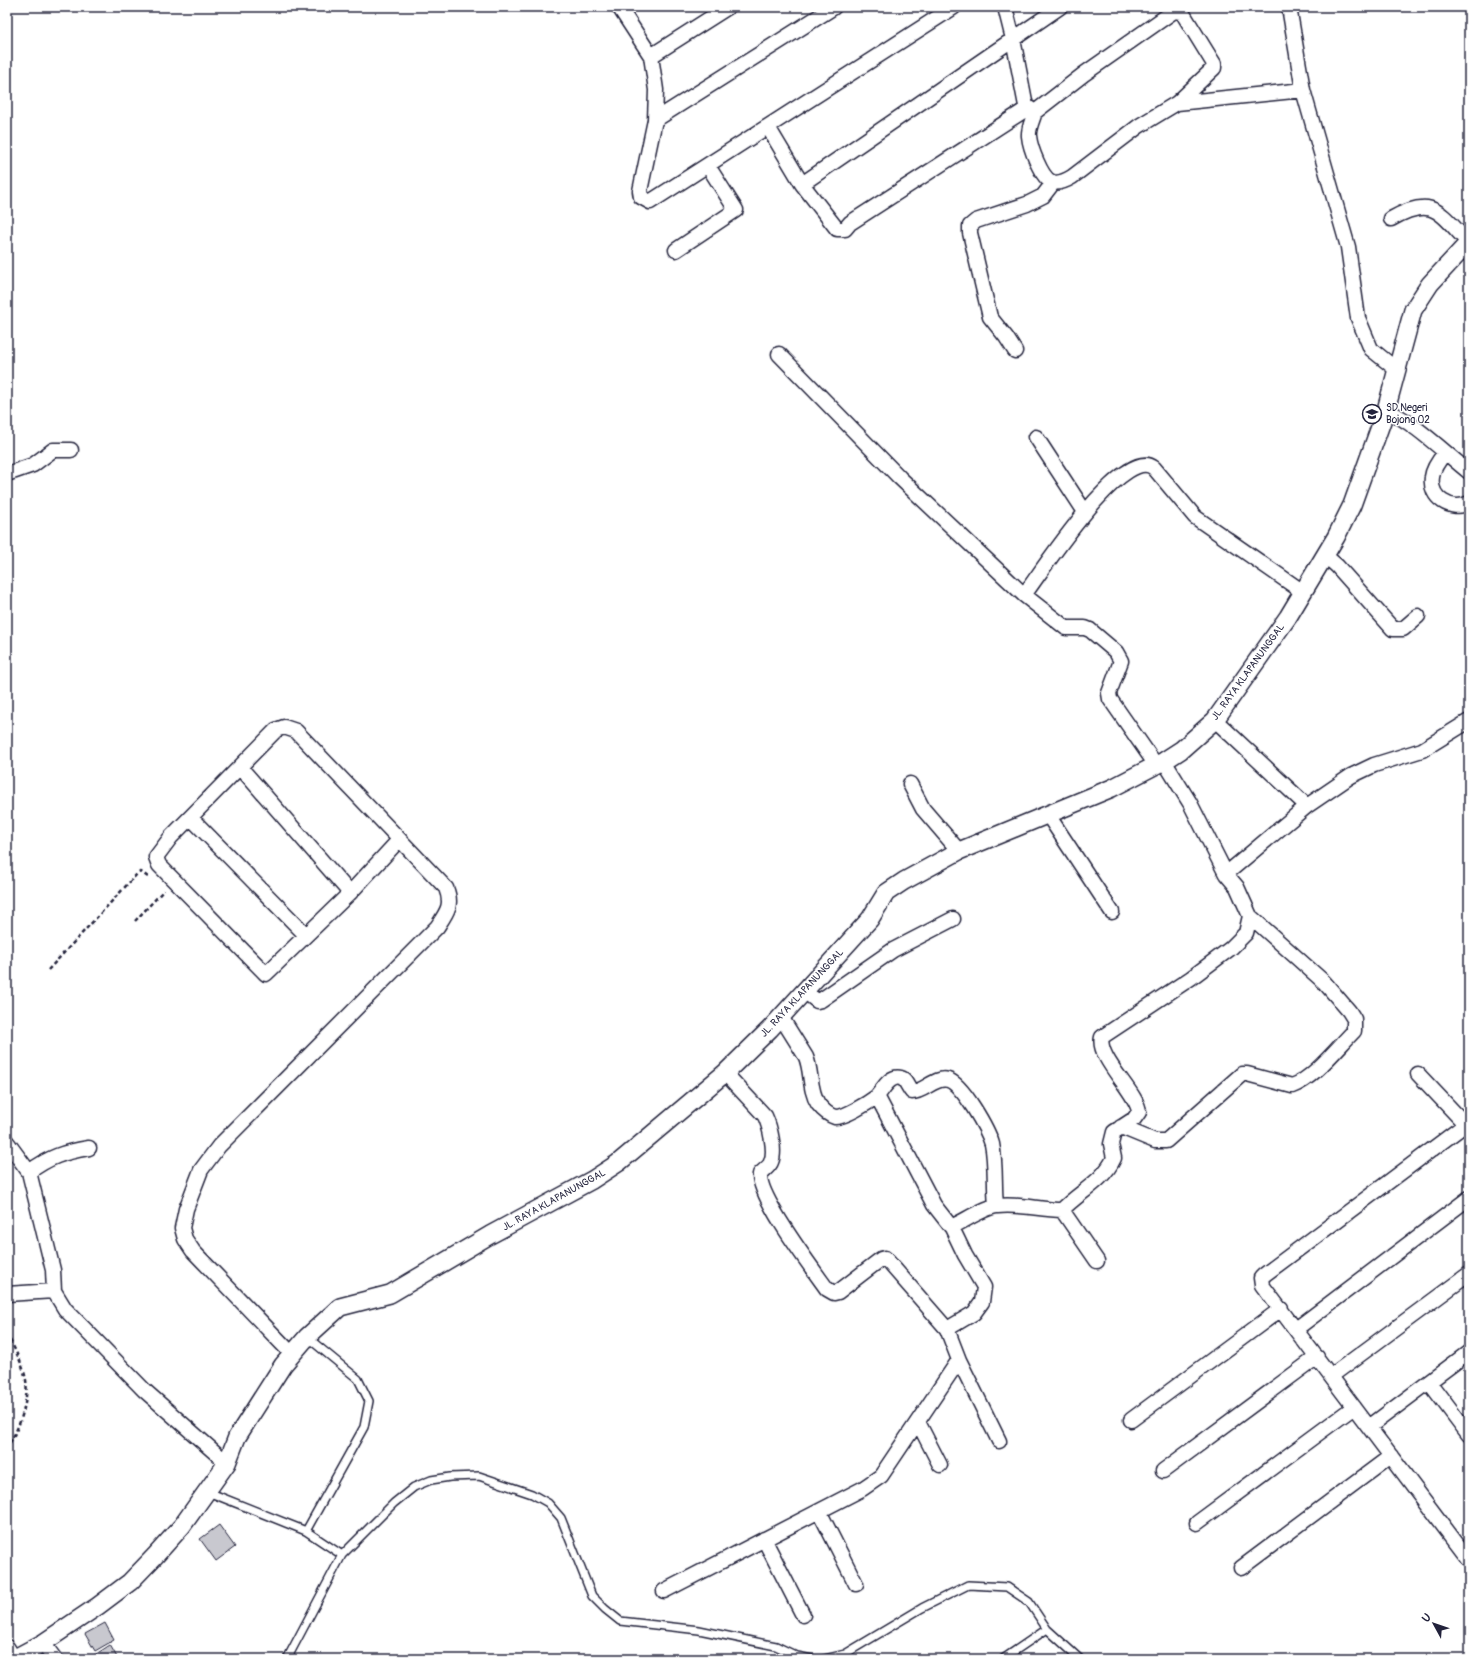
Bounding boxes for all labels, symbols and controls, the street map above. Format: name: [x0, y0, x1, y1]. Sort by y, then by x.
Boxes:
place label: SD Negeri Bojong 02: [1386, 402, 1430, 426]
school or university icon: SD Negeri Bojong 02: [1361, 403, 1383, 425]
street label: JL. RAYA KLAPANUNGGAL: [1209, 621, 1287, 723]
street label: JL. RAYA KLAPANUNGGAL: [758, 946, 846, 1040]
street label: JL. RAYA KLAPANUNGGAL: [500, 1166, 608, 1233]
north arrow: [1414, 1604, 1454, 1644]
text: U: [1419, 1611, 1434, 1625]

